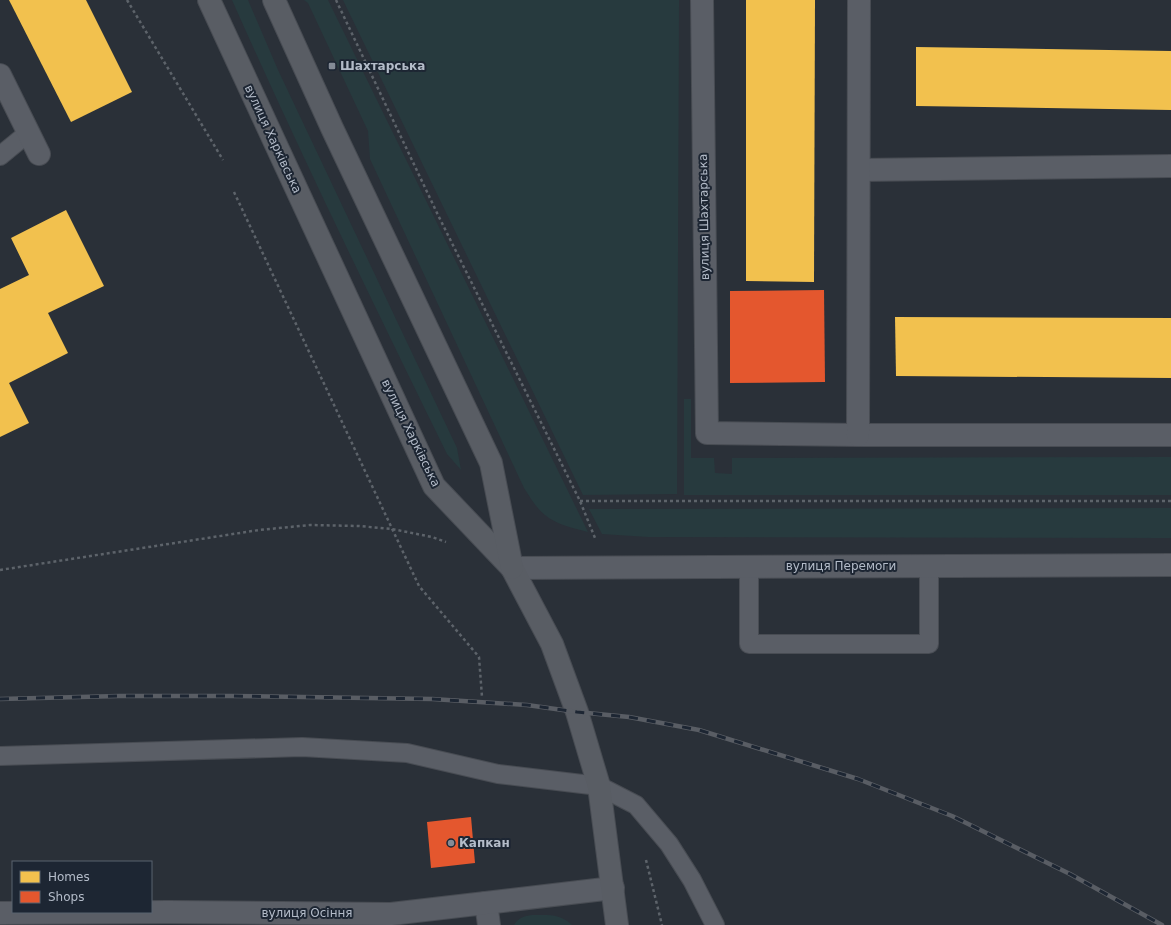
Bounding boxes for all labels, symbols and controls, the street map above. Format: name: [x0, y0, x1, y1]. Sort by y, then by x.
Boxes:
place label: Шахтарська: [340, 59, 425, 73]
marker: Шахтарська: [327, 61, 337, 71]
street label: вулиця Харківська: [242, 83, 304, 195]
street label: вулиця Шахтарська: [696, 154, 712, 280]
street label: вулиця Харківська: [379, 377, 443, 489]
street label: вулиця Перемоги: [786, 559, 896, 573]
place label: Капкан: [459, 836, 510, 850]
marker: Капкан: [446, 838, 456, 848]
legend: [12, 861, 152, 913]
text: Homes: [48, 870, 90, 884]
text: Shops: [48, 890, 84, 904]
street label: вулиця Осіння: [261, 906, 353, 920]

